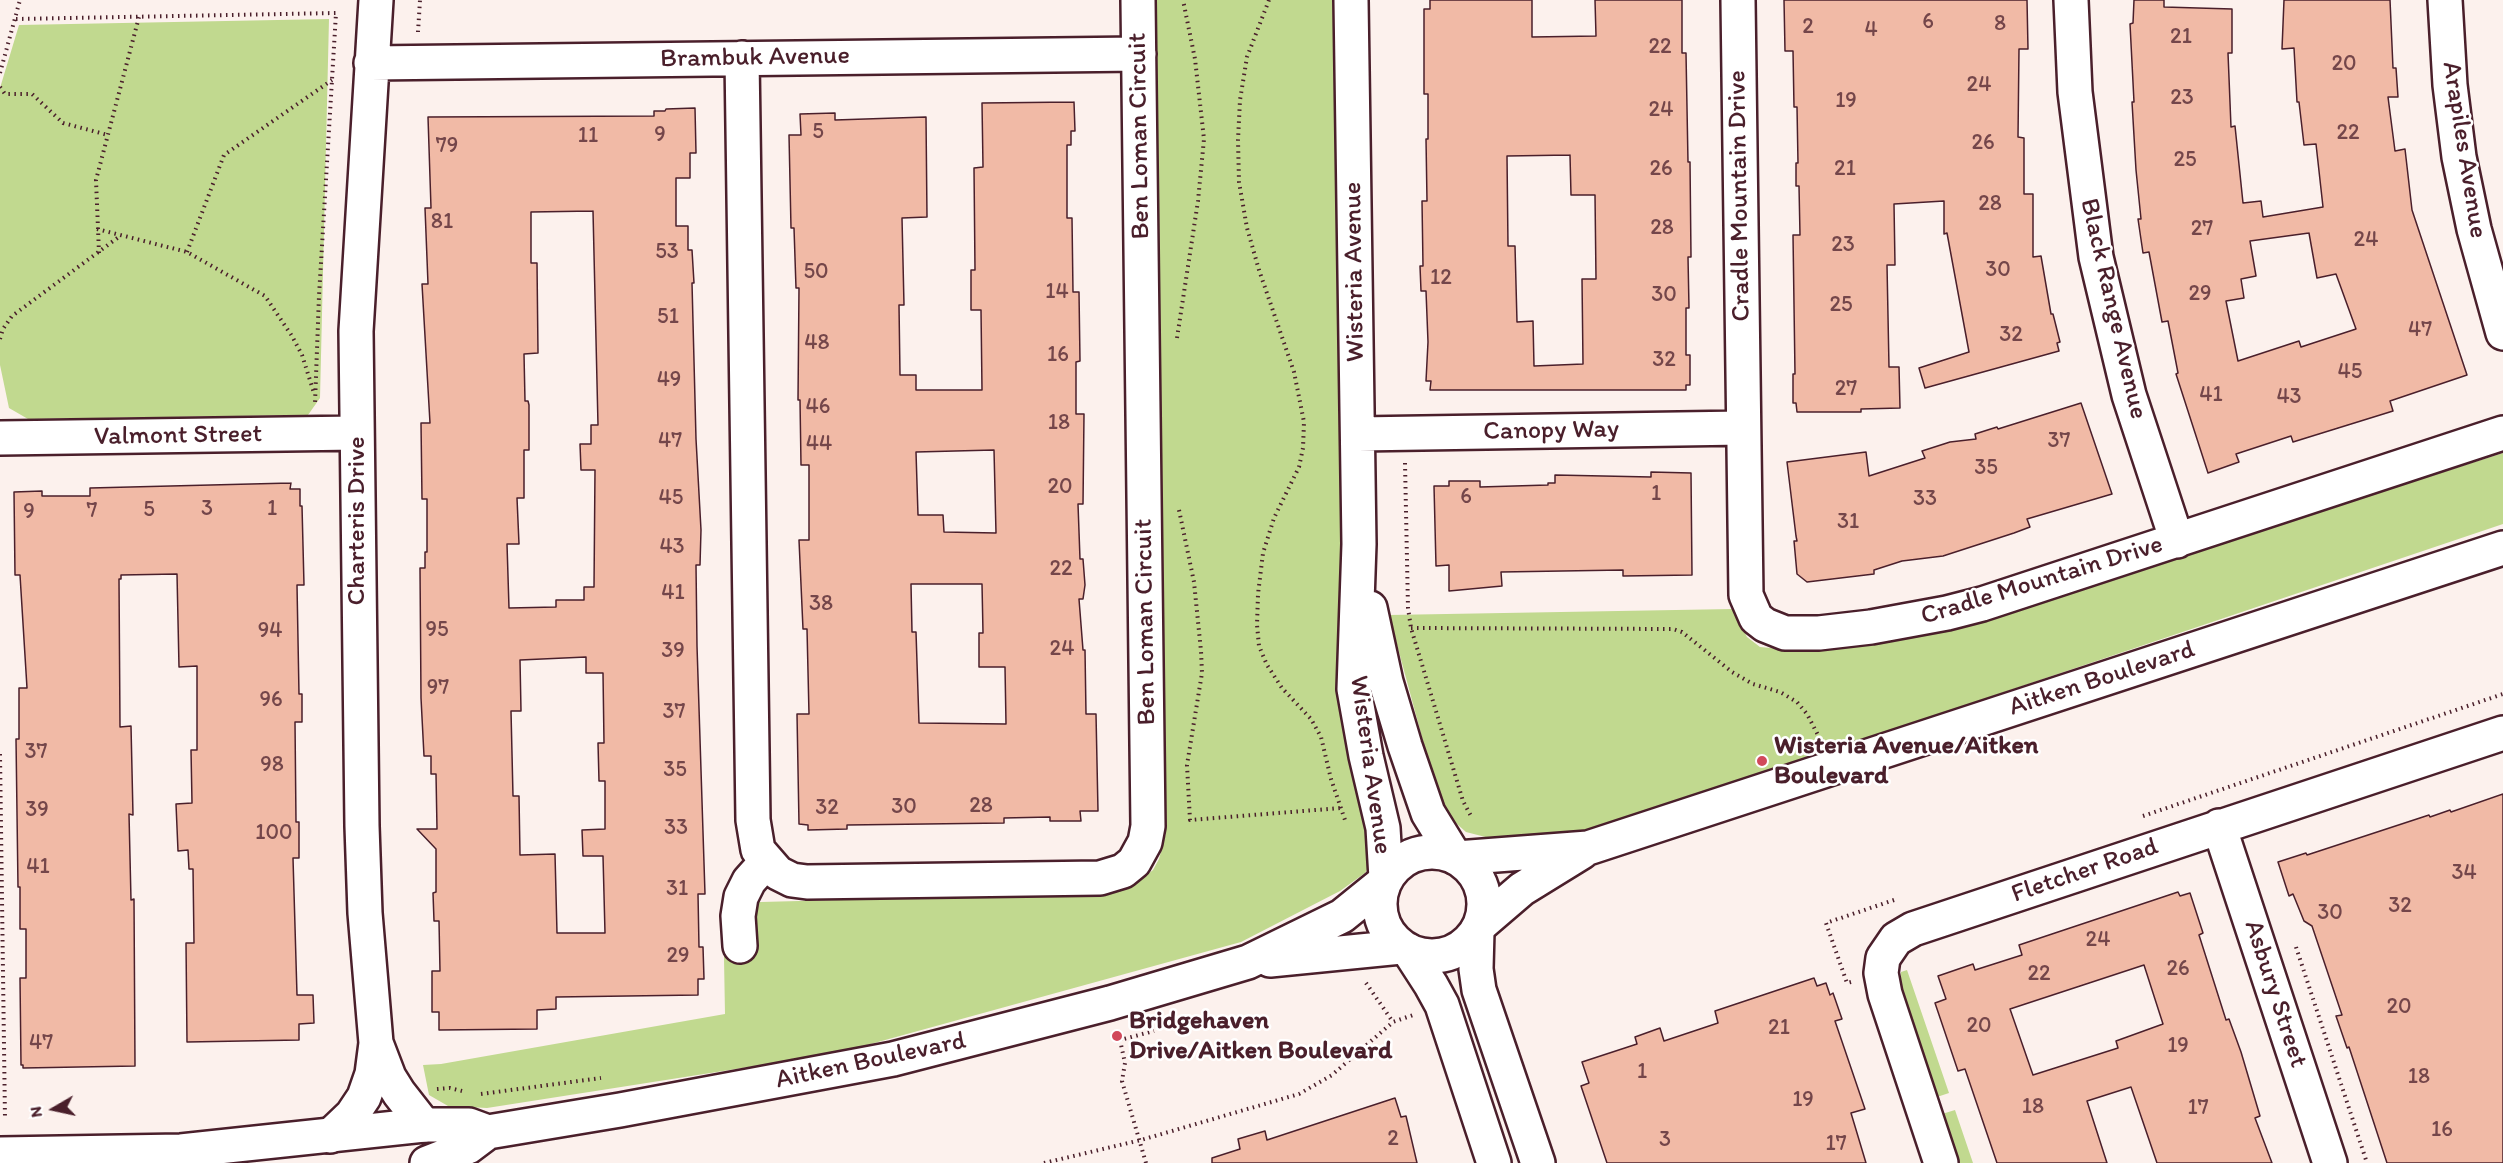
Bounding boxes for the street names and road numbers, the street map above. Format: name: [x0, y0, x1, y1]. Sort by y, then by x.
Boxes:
street label: Ben Loman Circuit: [1123, 32, 1157, 240]
street label: Brambuk Avenue: [660, 41, 850, 75]
street label: Arapiles Avenue: [2435, 59, 2493, 241]
street label: Cradle Mountain Drive: [1722, 70, 1758, 322]
street label: Wisteria Avenue: [1338, 182, 1372, 362]
street label: Black Range Avenue: [2072, 196, 2154, 422]
street label: Canopy Way: [1483, 414, 1619, 448]
street label: Valmont Street: [94, 419, 262, 453]
street label: Charteris Drive: [341, 436, 373, 606]
street label: Ben Loman Circuit: [1129, 518, 1163, 726]
street label: Cradle Mountain Drive: [1917, 529, 2167, 633]
street label: Aitken Boulevard: [2005, 634, 2199, 724]
street label: Wisteria Avenue: [1342, 674, 1398, 856]
street label: Fletcher Road: [2008, 831, 2162, 911]
street label: Asbury Street: [2236, 916, 2314, 1072]
street label: Aitken Boulevard: [773, 1026, 969, 1096]

